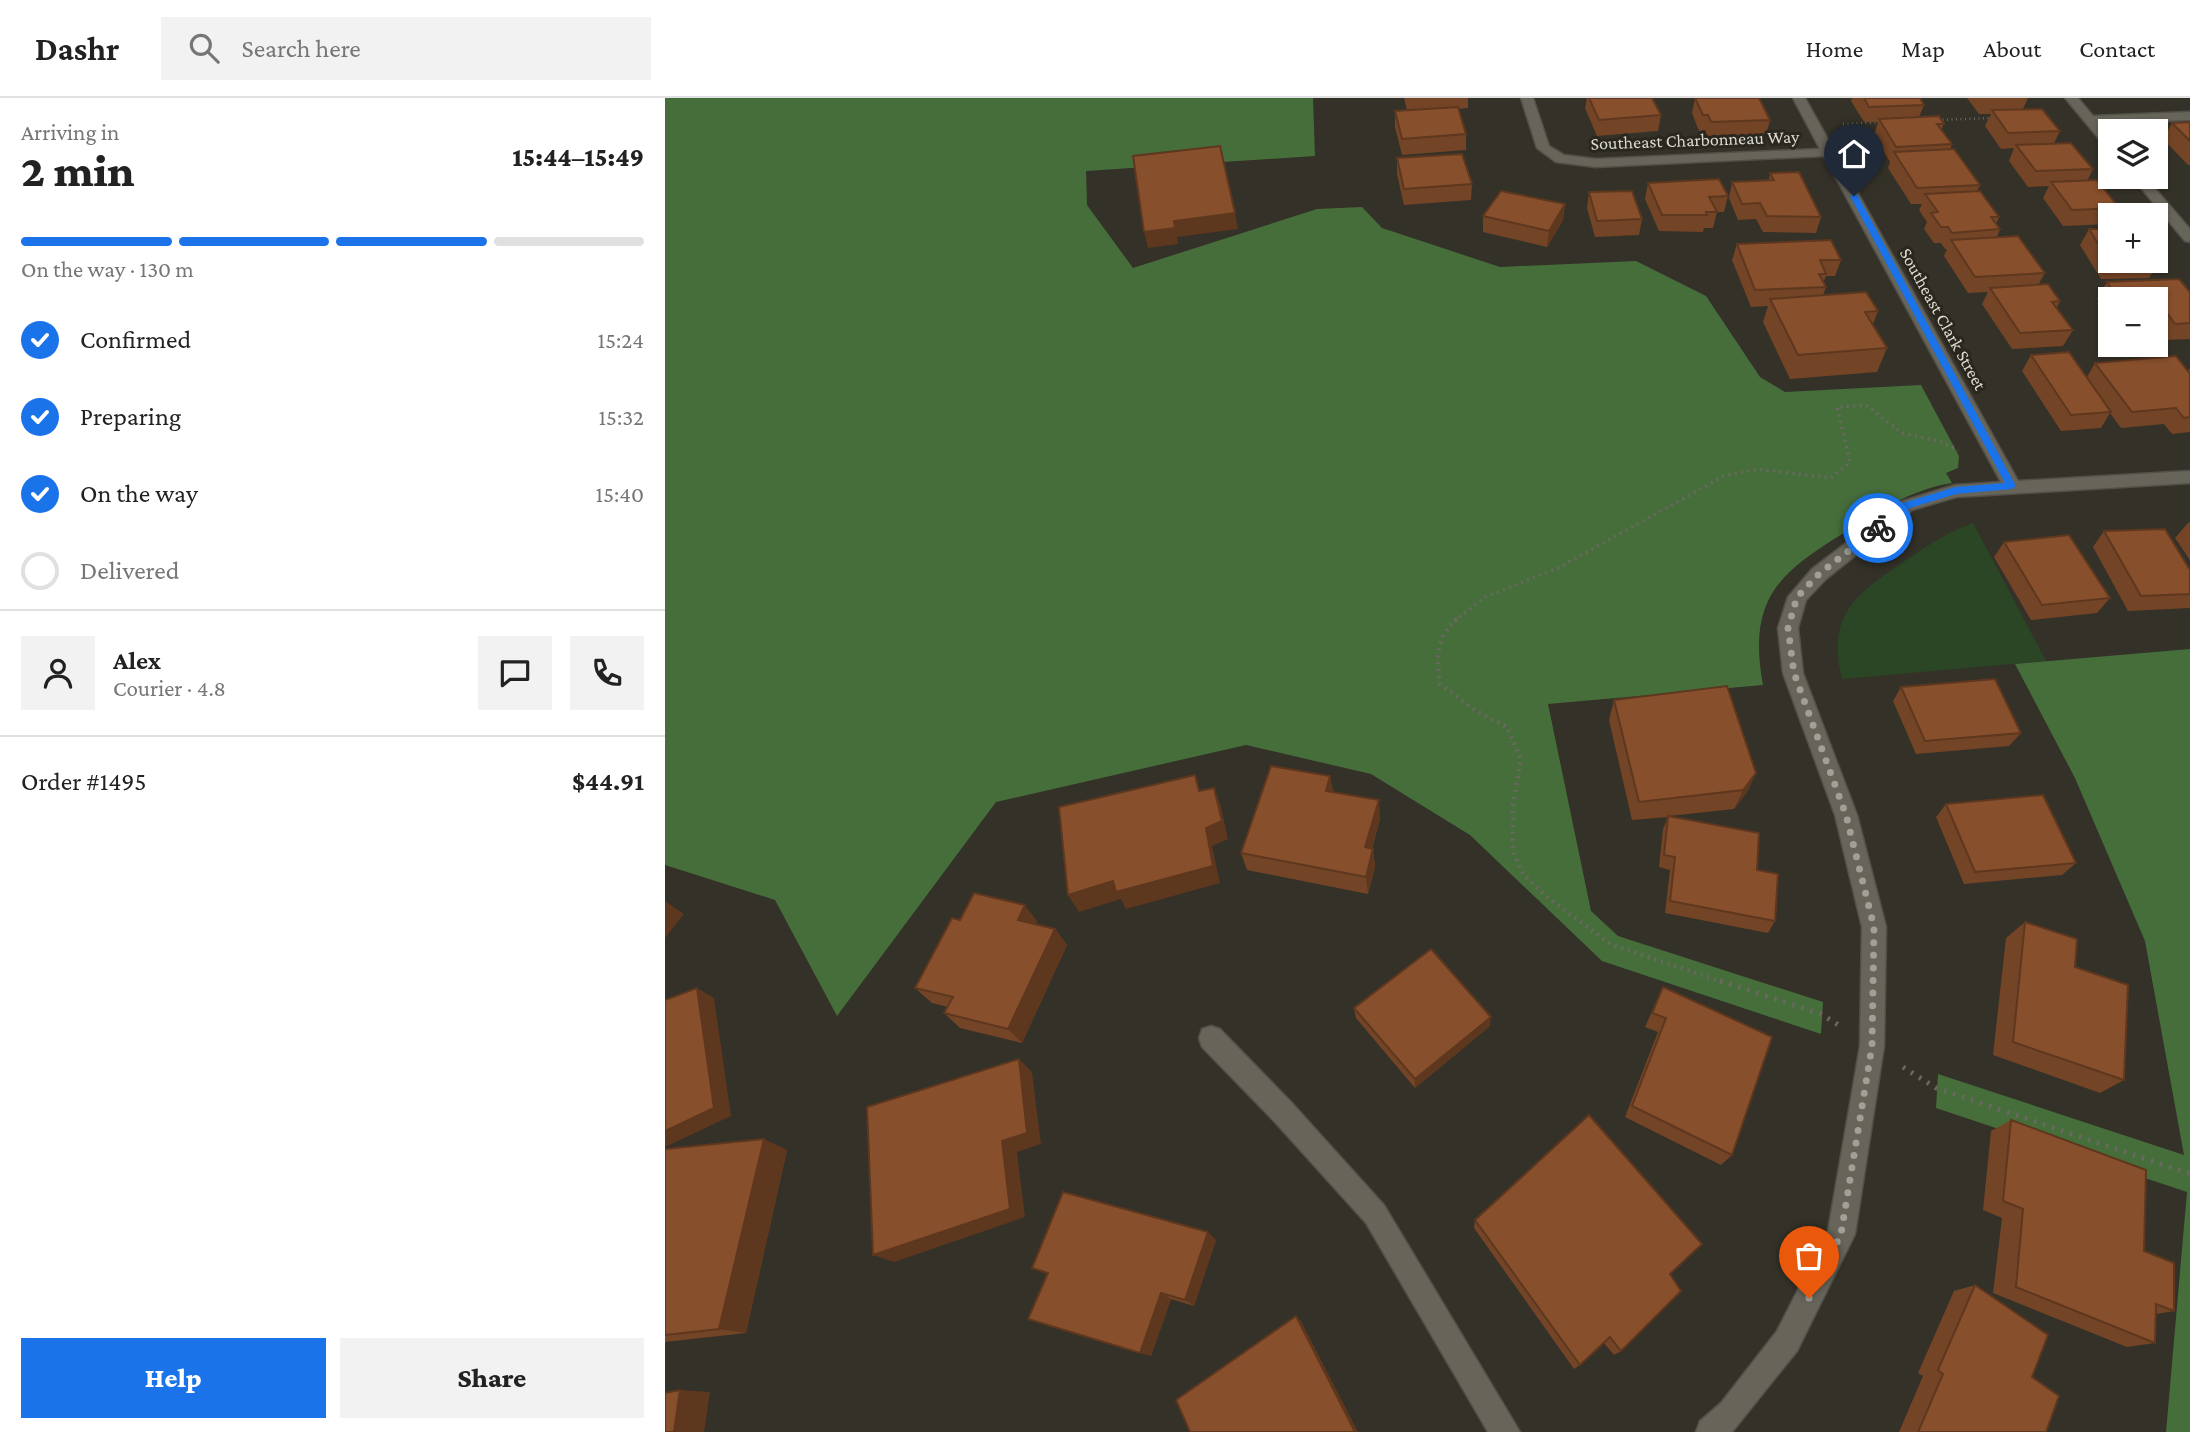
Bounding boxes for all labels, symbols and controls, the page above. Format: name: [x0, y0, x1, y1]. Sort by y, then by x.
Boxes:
search box: [161, 17, 651, 80]
icon: search: [185, 29, 223, 67]
text: Dashr: [35, 30, 119, 67]
text: Search here: [241, 34, 361, 63]
text: Home: [1806, 35, 1863, 62]
text: Map: [1901, 35, 1945, 62]
text: About: [1983, 35, 2041, 62]
text: Contact: [2079, 35, 2155, 62]
text: Arriving in: [21, 119, 119, 145]
map controls: [2098, 119, 2168, 357]
button: layers: [2098, 119, 2168, 189]
pin: [1824, 124, 1884, 196]
street label: Southeast Charbonneau Way: [1590, 126, 1800, 154]
icon: home: [1835, 135, 1873, 173]
text: 15:44–15:49: [512, 143, 644, 172]
text: 2 min: [21, 145, 135, 196]
button: +: [2098, 203, 2168, 273]
street label: Southeast Clark Street: [1896, 245, 1991, 394]
text: On the way · 130 m: [21, 256, 194, 282]
button: −: [2098, 287, 2168, 357]
icon: check: [21, 321, 59, 359]
text: Confirmed: [80, 325, 191, 354]
text: 15:24: [598, 327, 644, 353]
icon: check: [21, 398, 59, 436]
text: Preparing: [80, 402, 181, 431]
text: 15:32: [598, 404, 644, 430]
icon: check: [21, 475, 59, 513]
text: On the way: [80, 479, 198, 508]
text: 15:40: [596, 481, 644, 507]
courier: [1843, 493, 1913, 563]
icon: bike: [1859, 509, 1897, 547]
text: Delivered: [80, 556, 179, 585]
button: person: [21, 636, 95, 710]
button: chat: [478, 636, 552, 710]
button: phone: [570, 636, 644, 710]
text: Alex: [113, 646, 161, 675]
text: Courier · 4.8: [113, 675, 226, 701]
text: Order #1495: [21, 767, 147, 796]
text: $44.91: [572, 767, 644, 796]
pin: [1779, 1226, 1839, 1298]
icon: bag: [1790, 1237, 1828, 1275]
button: Help: [21, 1338, 326, 1418]
button: Share: [340, 1338, 644, 1418]

